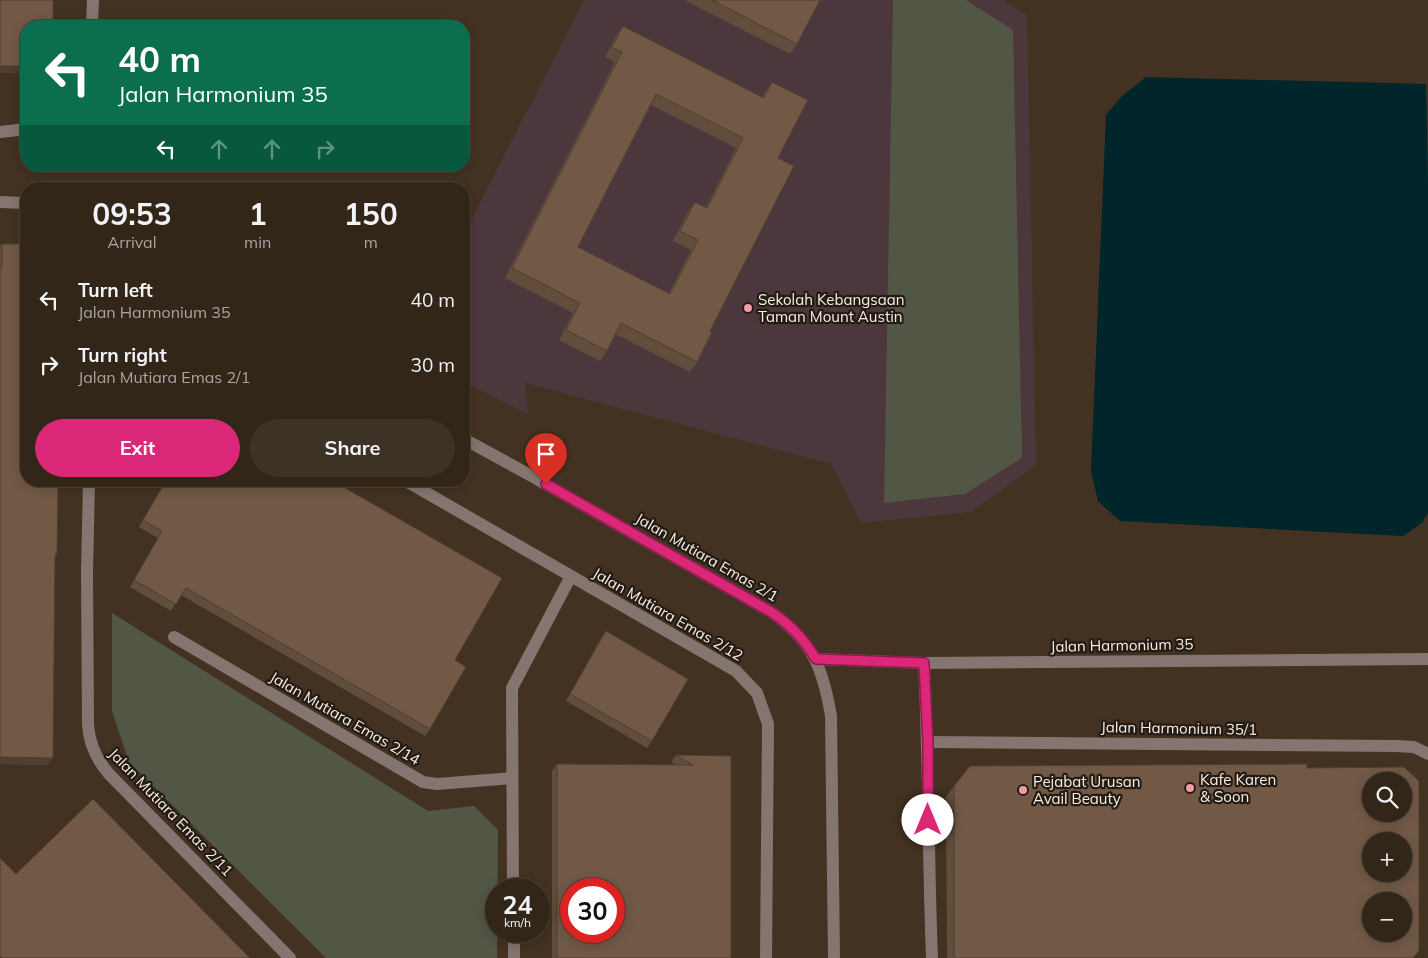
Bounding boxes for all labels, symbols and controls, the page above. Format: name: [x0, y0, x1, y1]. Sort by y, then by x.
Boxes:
text: 40 m: [118, 37, 201, 81]
icon: left: [35, 40, 100, 105]
text: Jalan Harmonium 35: [118, 80, 328, 108]
icon: left: [152, 135, 180, 163]
icon: ahead: [205, 135, 233, 163]
icon: ahead: [258, 135, 286, 163]
icon: right: [311, 135, 339, 163]
text: 09:53: [92, 195, 172, 233]
text: 1: [249, 195, 267, 233]
text: 150: [344, 195, 398, 233]
text: Arrival: [108, 232, 157, 252]
text: min: [244, 232, 271, 252]
text: m: [364, 232, 378, 252]
text: Turn left: [78, 278, 153, 302]
icon: left: [35, 286, 63, 314]
text: 40 m: [411, 288, 455, 312]
place label: Sekolah Kebangsaan Taman Mount Austin: [758, 290, 904, 326]
text: Jalan Harmonium 35: [78, 302, 231, 322]
marker: Sekolah Kebangsaan Taman Mount Austin: [742, 302, 754, 314]
text: Turn right: [78, 343, 167, 367]
icon: right: [35, 351, 63, 379]
text: 30 m: [411, 353, 455, 377]
text: Jalan Mutiara Emas 2/1: [78, 367, 250, 387]
button: Exit: [35, 419, 240, 477]
button: Share: [250, 419, 455, 477]
pin: [525, 433, 567, 484]
icon: arrive: [532, 440, 560, 468]
street label: Jalan Mutiara Emas 2/1: [632, 508, 782, 606]
street label: Jalan Mutiara Emas 2/12: [589, 563, 747, 665]
street label: Jalan Harmonium 35: [1050, 634, 1194, 656]
street label: Jalan Mutiara Emas 2/14: [266, 667, 424, 769]
street label: Jalan Harmonium 35/1: [1101, 717, 1257, 739]
street label: Jalan Mutiara Emas 2/11: [105, 744, 237, 880]
place label: Kafe Karen & Soon: [1200, 770, 1276, 806]
place label: Pejabat Urusan Avail Beauty: [1033, 772, 1141, 808]
map controls: [1362, 772, 1412, 942]
button: search: [1362, 772, 1412, 822]
marker: Kafe Karen & Soon: [1184, 782, 1196, 794]
marker: Pejabat Urusan Avail Beauty: [1017, 784, 1029, 796]
position arrow: [901, 793, 953, 845]
button: +: [1362, 832, 1412, 882]
speed limit sign: 30: [560, 878, 625, 943]
text: 24: [502, 889, 533, 920]
button: −: [1362, 892, 1412, 942]
text: km/h: [504, 915, 531, 930]

